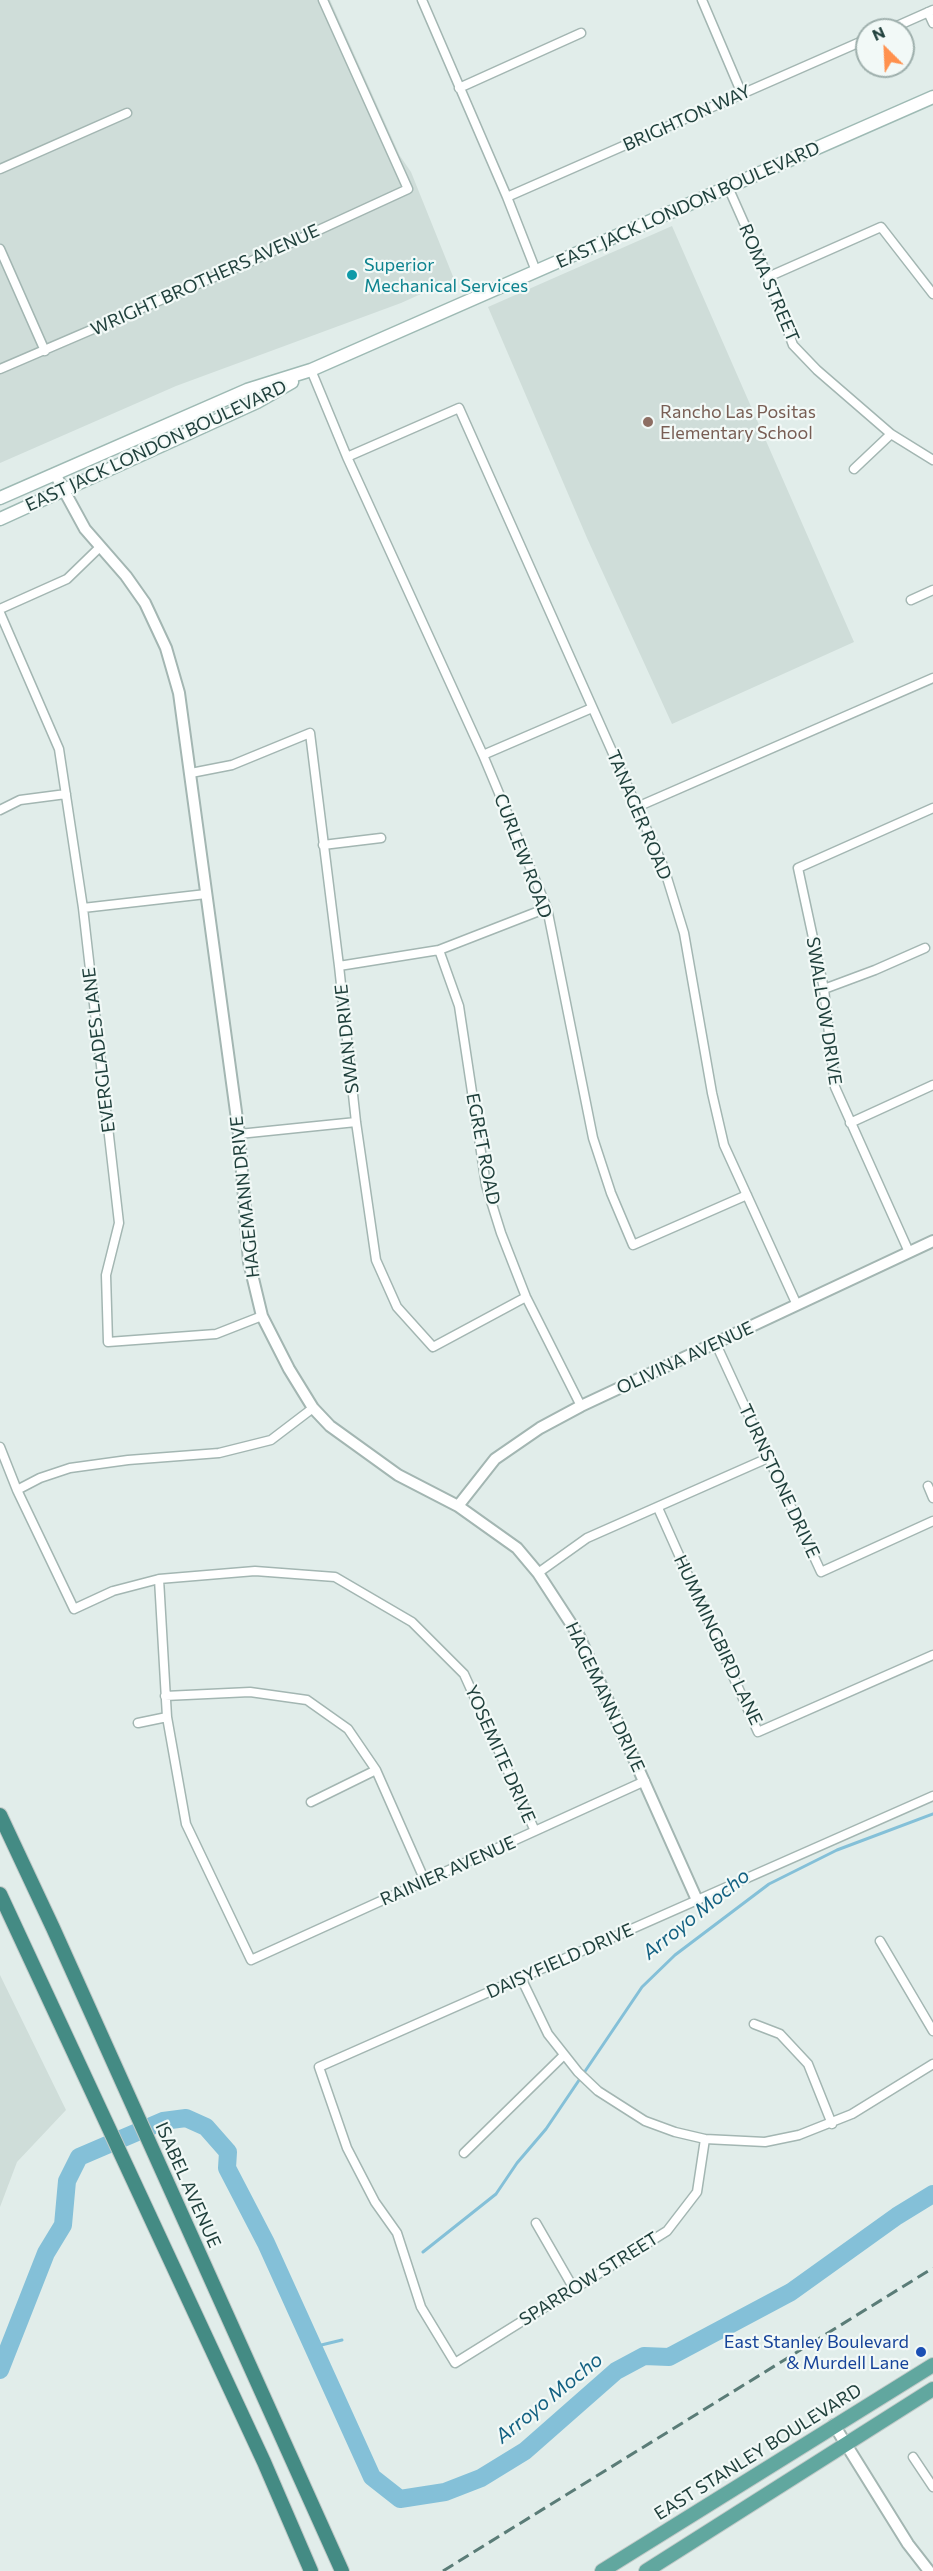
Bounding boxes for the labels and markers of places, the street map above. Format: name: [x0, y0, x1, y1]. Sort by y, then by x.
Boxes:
place label: Superior Mechanical Services: [364, 254, 528, 296]
marker: Superior Mechanical Services: [345, 268, 359, 282]
place label: Rancho Las Positas Elementary School: [660, 401, 816, 444]
marker: Rancho Las Positas Elementary School: [641, 415, 655, 429]
place label: East Stanley Boulevard & Murdell Lane: [724, 2331, 909, 2374]
marker: East Stanley Boulevard & Murdell Lane: [914, 2345, 928, 2359]

